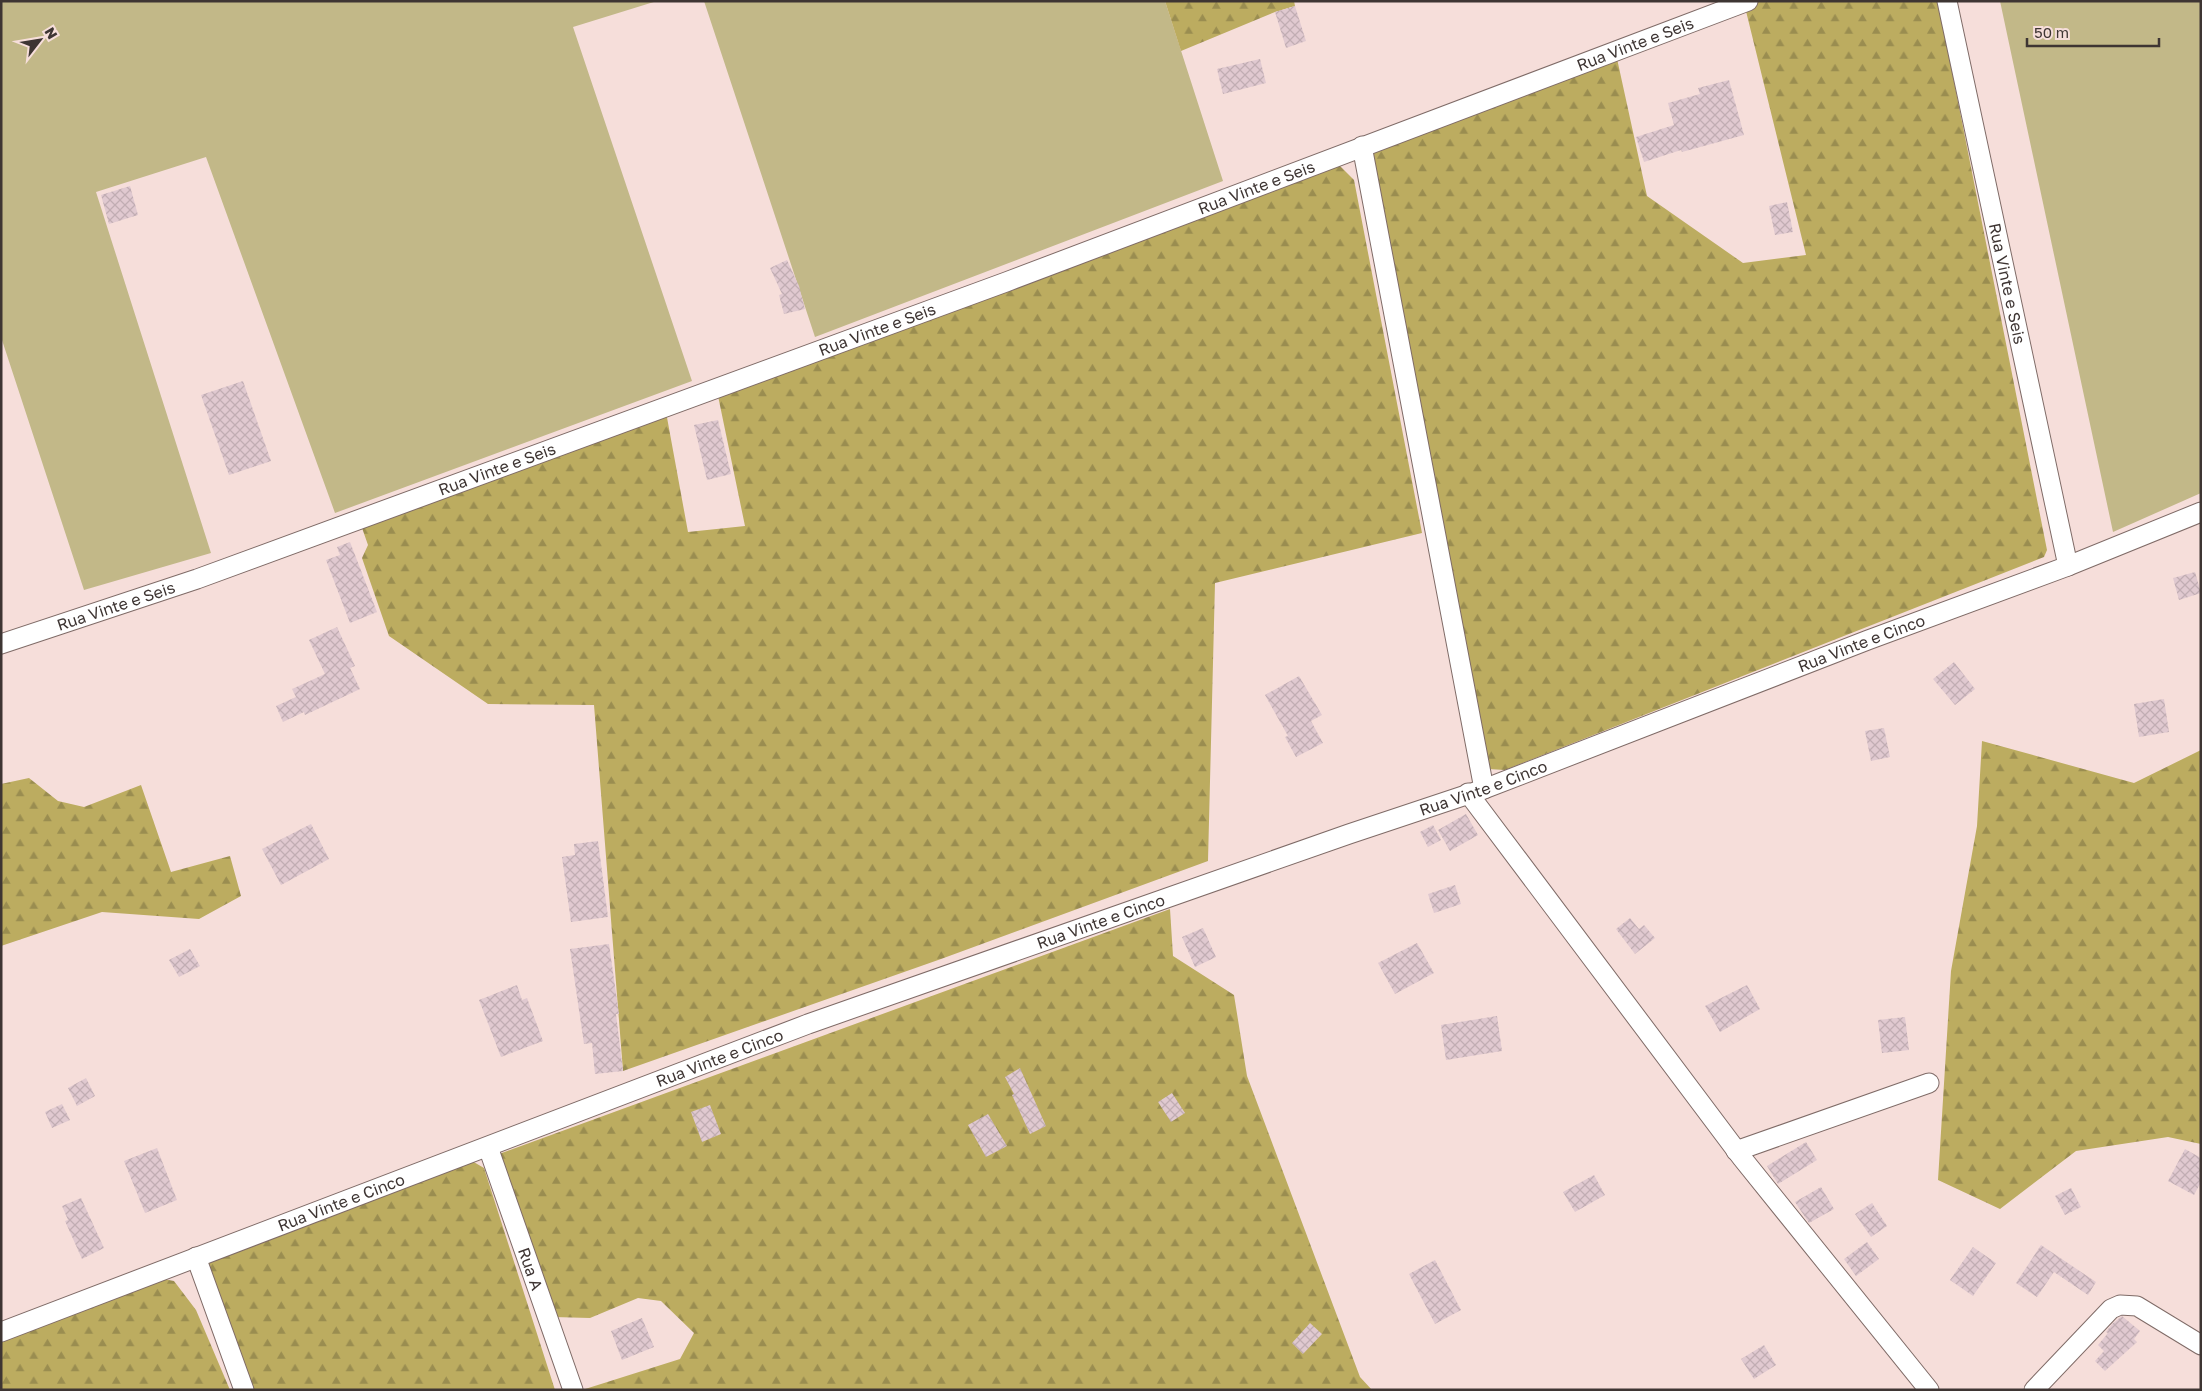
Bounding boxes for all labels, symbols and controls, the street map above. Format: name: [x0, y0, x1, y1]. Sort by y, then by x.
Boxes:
street label: Rua Vinte e Seis: [1574, 13, 1696, 75]
north arrow: [15, 15, 65, 65]
scale bar: [2027, 15, 2160, 47]
text: 50 m: [2034, 23, 2069, 41]
text: N: [42, 24, 62, 42]
street label: Rua Vinte e Seis: [1195, 156, 1318, 218]
street label: Rua Vinte e Seis: [1985, 221, 2030, 346]
street label: Rua Vinte e Seis: [816, 299, 938, 360]
street label: Rua Vinte e Seis: [436, 438, 558, 500]
street label: Rua Vinte e Seis: [54, 577, 178, 635]
street label: Rua Vinte e Cinco: [1795, 610, 1928, 676]
street label: Rua Vinte e Cinco: [1417, 756, 1550, 820]
street label: Rua Vinte e Cinco: [1034, 890, 1167, 953]
street label: Rua Vinte e Cinco: [653, 1024, 786, 1091]
street label: Rua Vinte e Cinco: [275, 1169, 407, 1236]
street label: Rua A: [514, 1245, 547, 1293]

